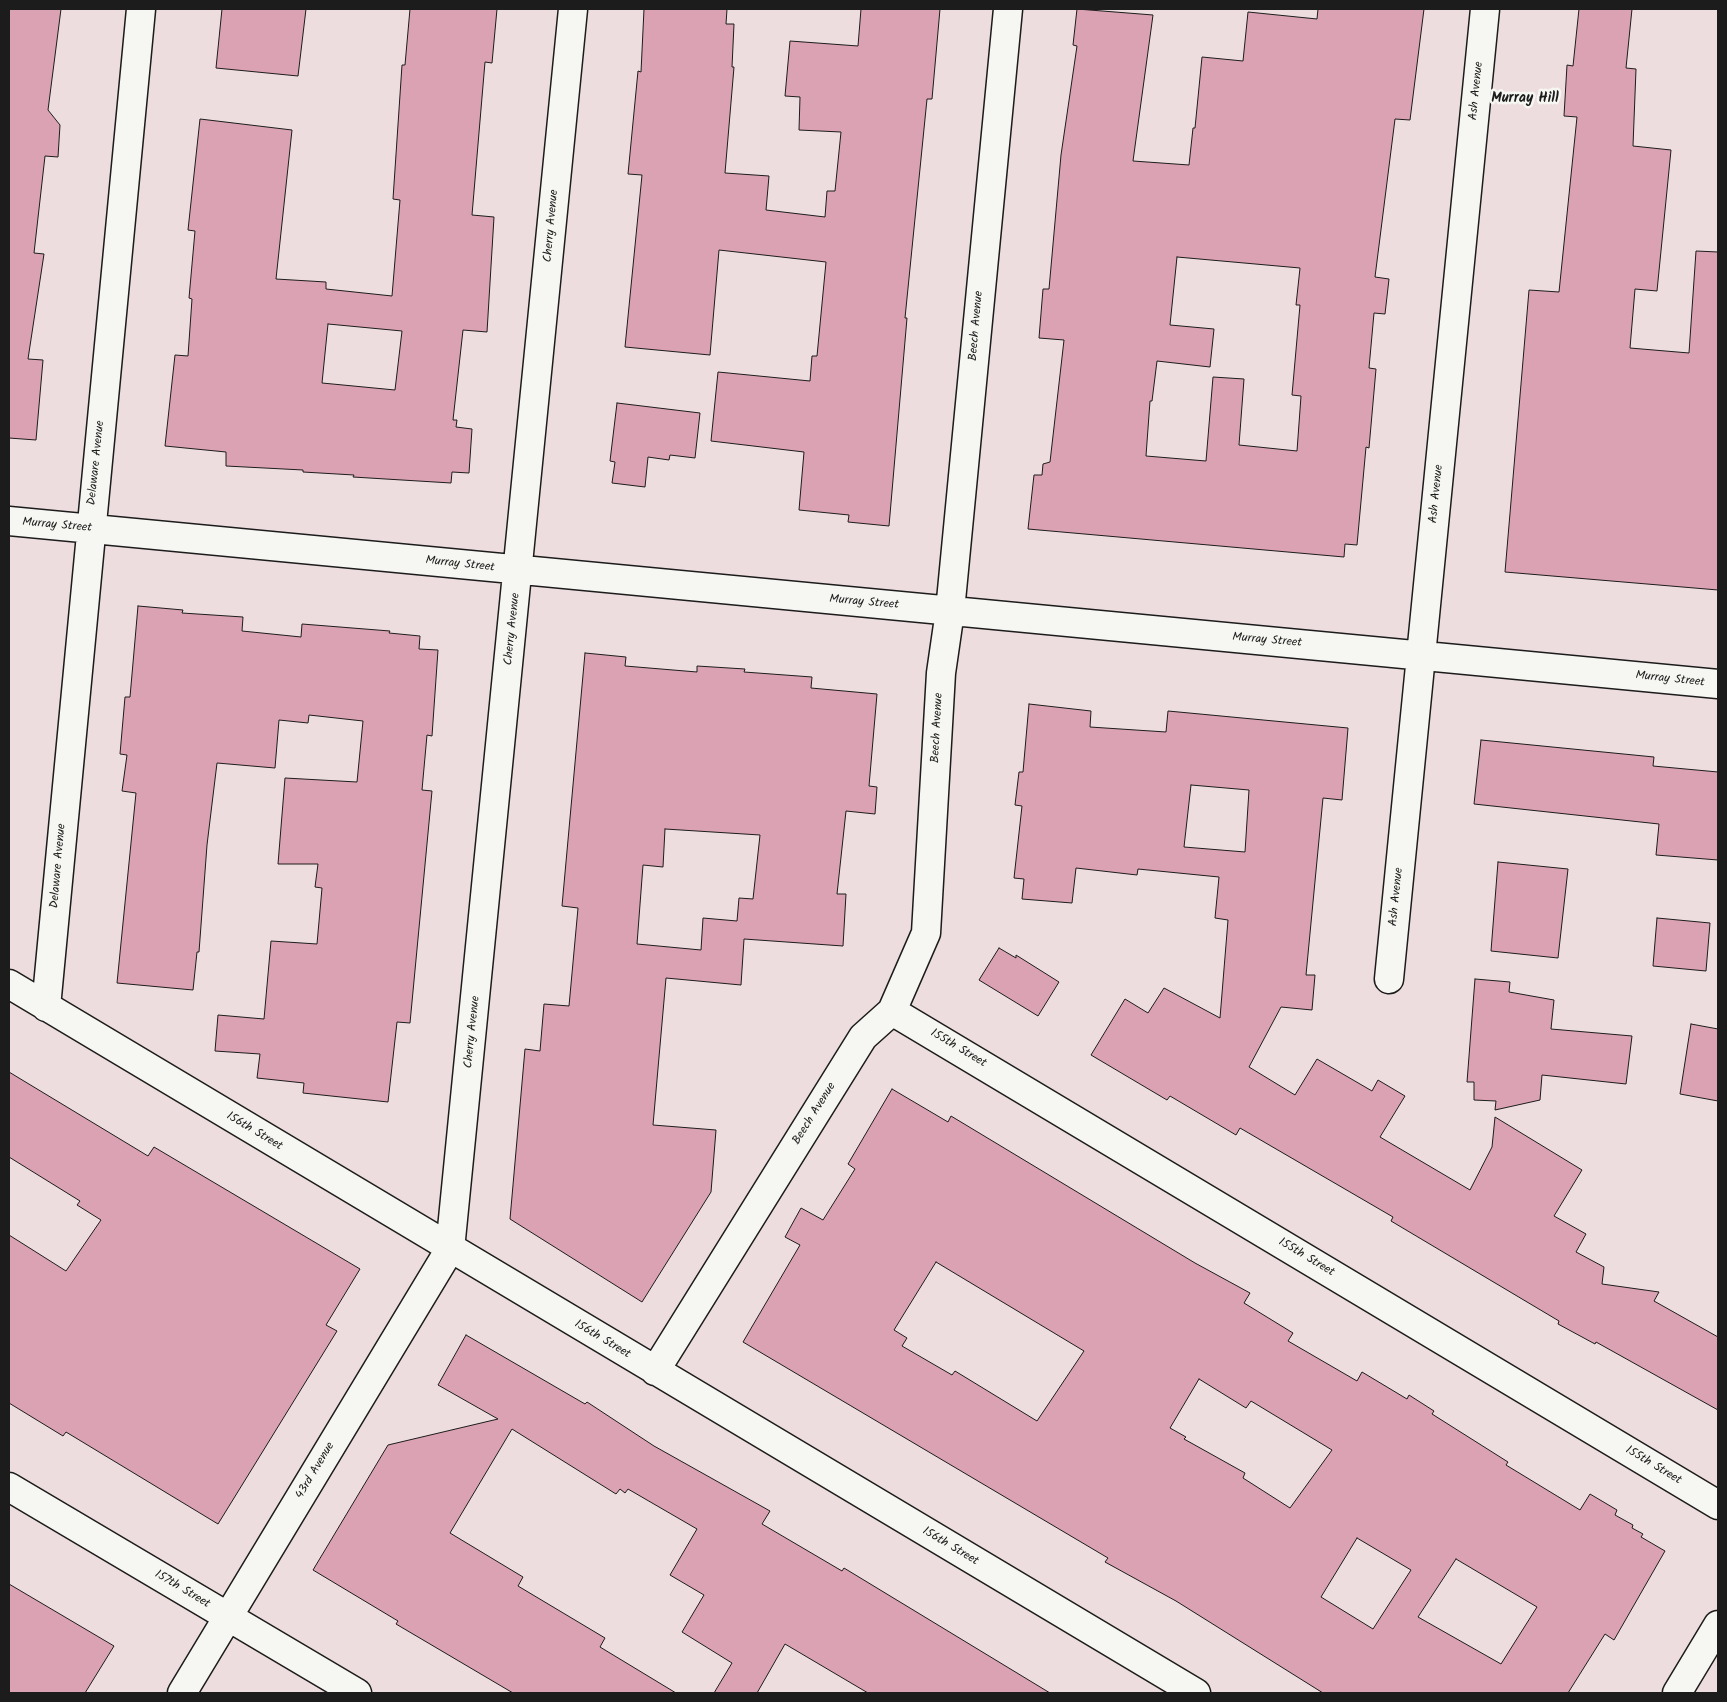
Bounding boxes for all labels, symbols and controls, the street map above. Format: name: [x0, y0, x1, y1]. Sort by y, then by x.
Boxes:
street label: Ash Avenue: [1467, 61, 1487, 121]
district label: Murray Hill: [1491, 92, 1559, 108]
street label: Cherry Avenue: [542, 189, 562, 263]
street label: Beech Avenue: [967, 290, 987, 362]
street label: Delaware Avenue: [85, 420, 109, 506]
street label: Ash Avenue: [1427, 464, 1447, 524]
street label: Murray Street: [22, 516, 92, 536]
street label: Murray Street: [425, 554, 495, 576]
street label: Cherry Avenue: [502, 592, 524, 666]
street label: Murray Street: [829, 593, 899, 613]
street label: Murray Street: [1232, 631, 1302, 651]
street label: Murray Street: [1635, 669, 1705, 691]
street label: Beech Avenue: [929, 692, 947, 764]
street label: Delaware Avenue: [48, 823, 70, 909]
street label: Ash Avenue: [1387, 867, 1407, 927]
street label: Cherry Avenue: [462, 995, 484, 1069]
street label: 155th Street: [927, 1027, 989, 1071]
street label: Beech Avenue: [790, 1080, 840, 1148]
street label: 156th Street: [223, 1110, 285, 1154]
street label: 155th Street: [1275, 1236, 1337, 1280]
street label: 156th Street: [571, 1318, 633, 1362]
street label: 43rd Avenue: [293, 1440, 339, 1502]
street label: 155th Street: [1622, 1444, 1684, 1488]
street label: 156th Street: [919, 1525, 981, 1569]
street label: 157th Street: [152, 1568, 212, 1612]

